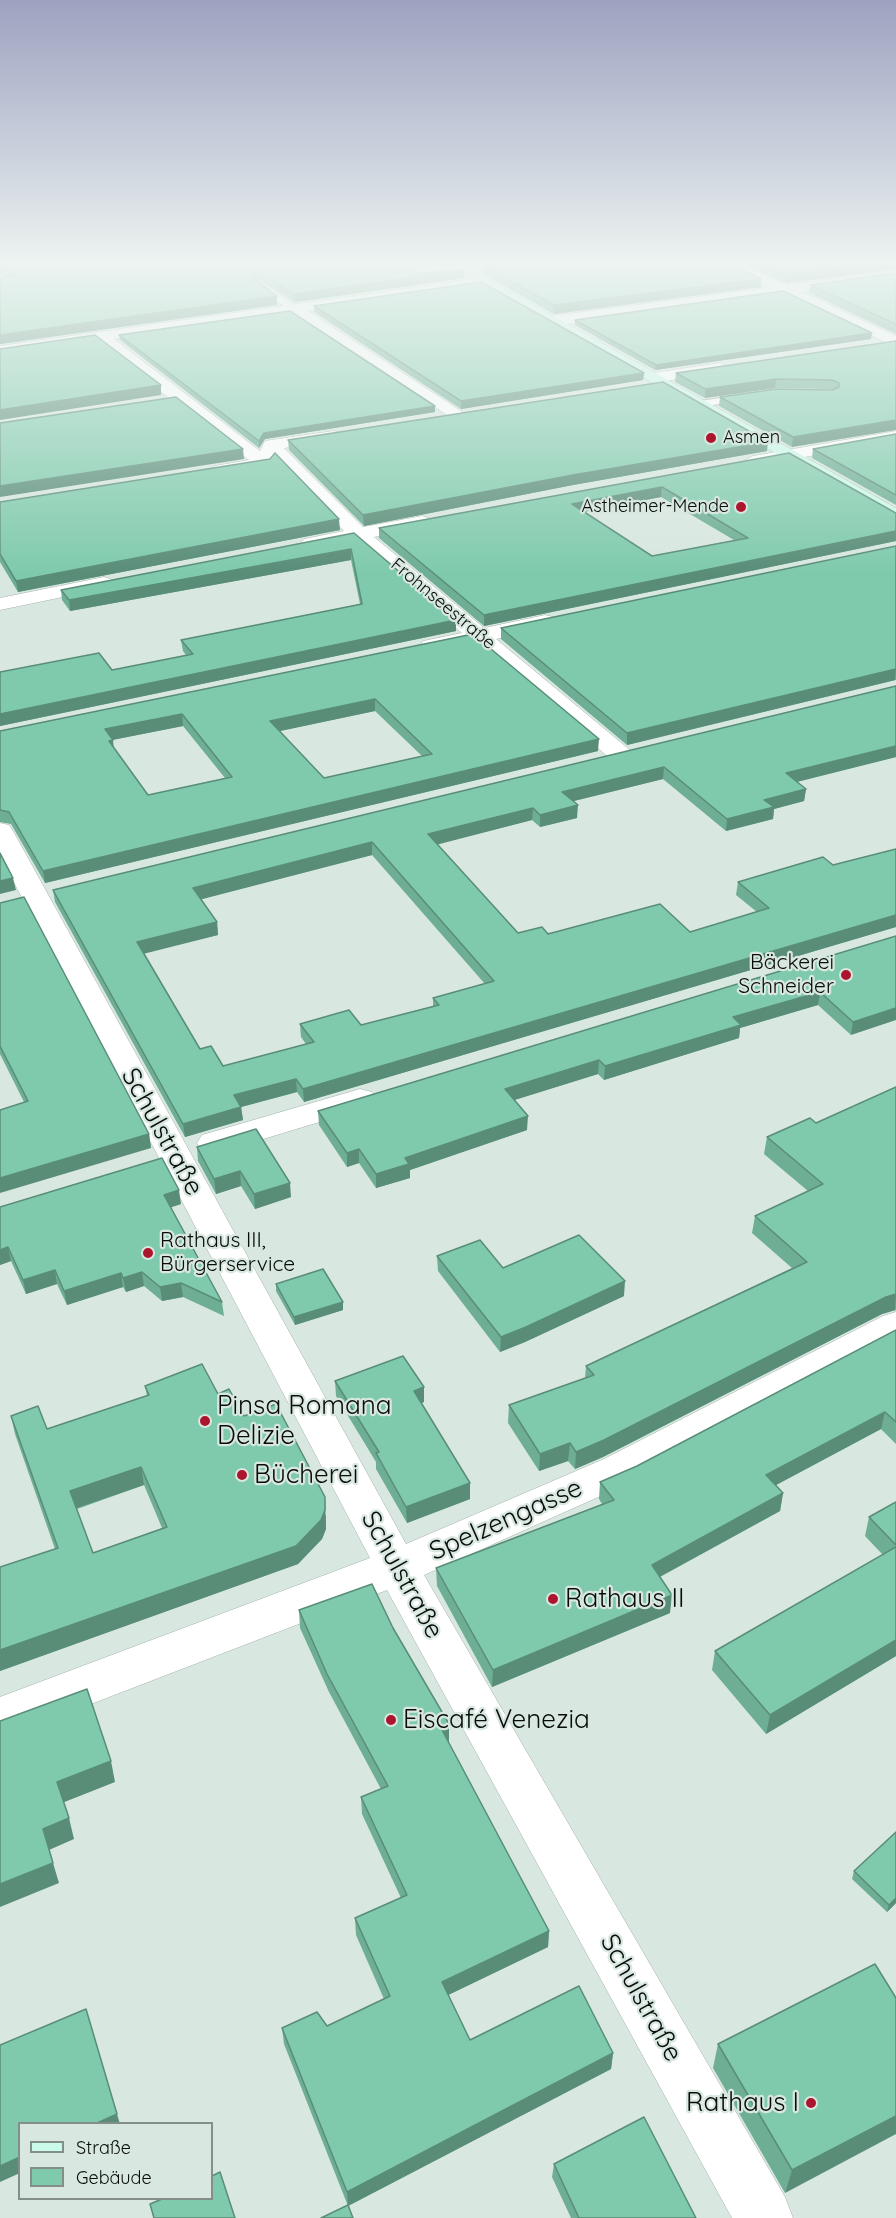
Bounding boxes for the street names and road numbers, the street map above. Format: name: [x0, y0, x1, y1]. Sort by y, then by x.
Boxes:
street label: Frohnseestraße: [386, 554, 500, 654]
street label: Schulstraße: [114, 1063, 210, 1201]
street label: Spelzengasse: [425, 1472, 587, 1568]
street label: Schulstraße: [354, 1506, 450, 1644]
street label: Schulstraße: [593, 1929, 689, 2067]

